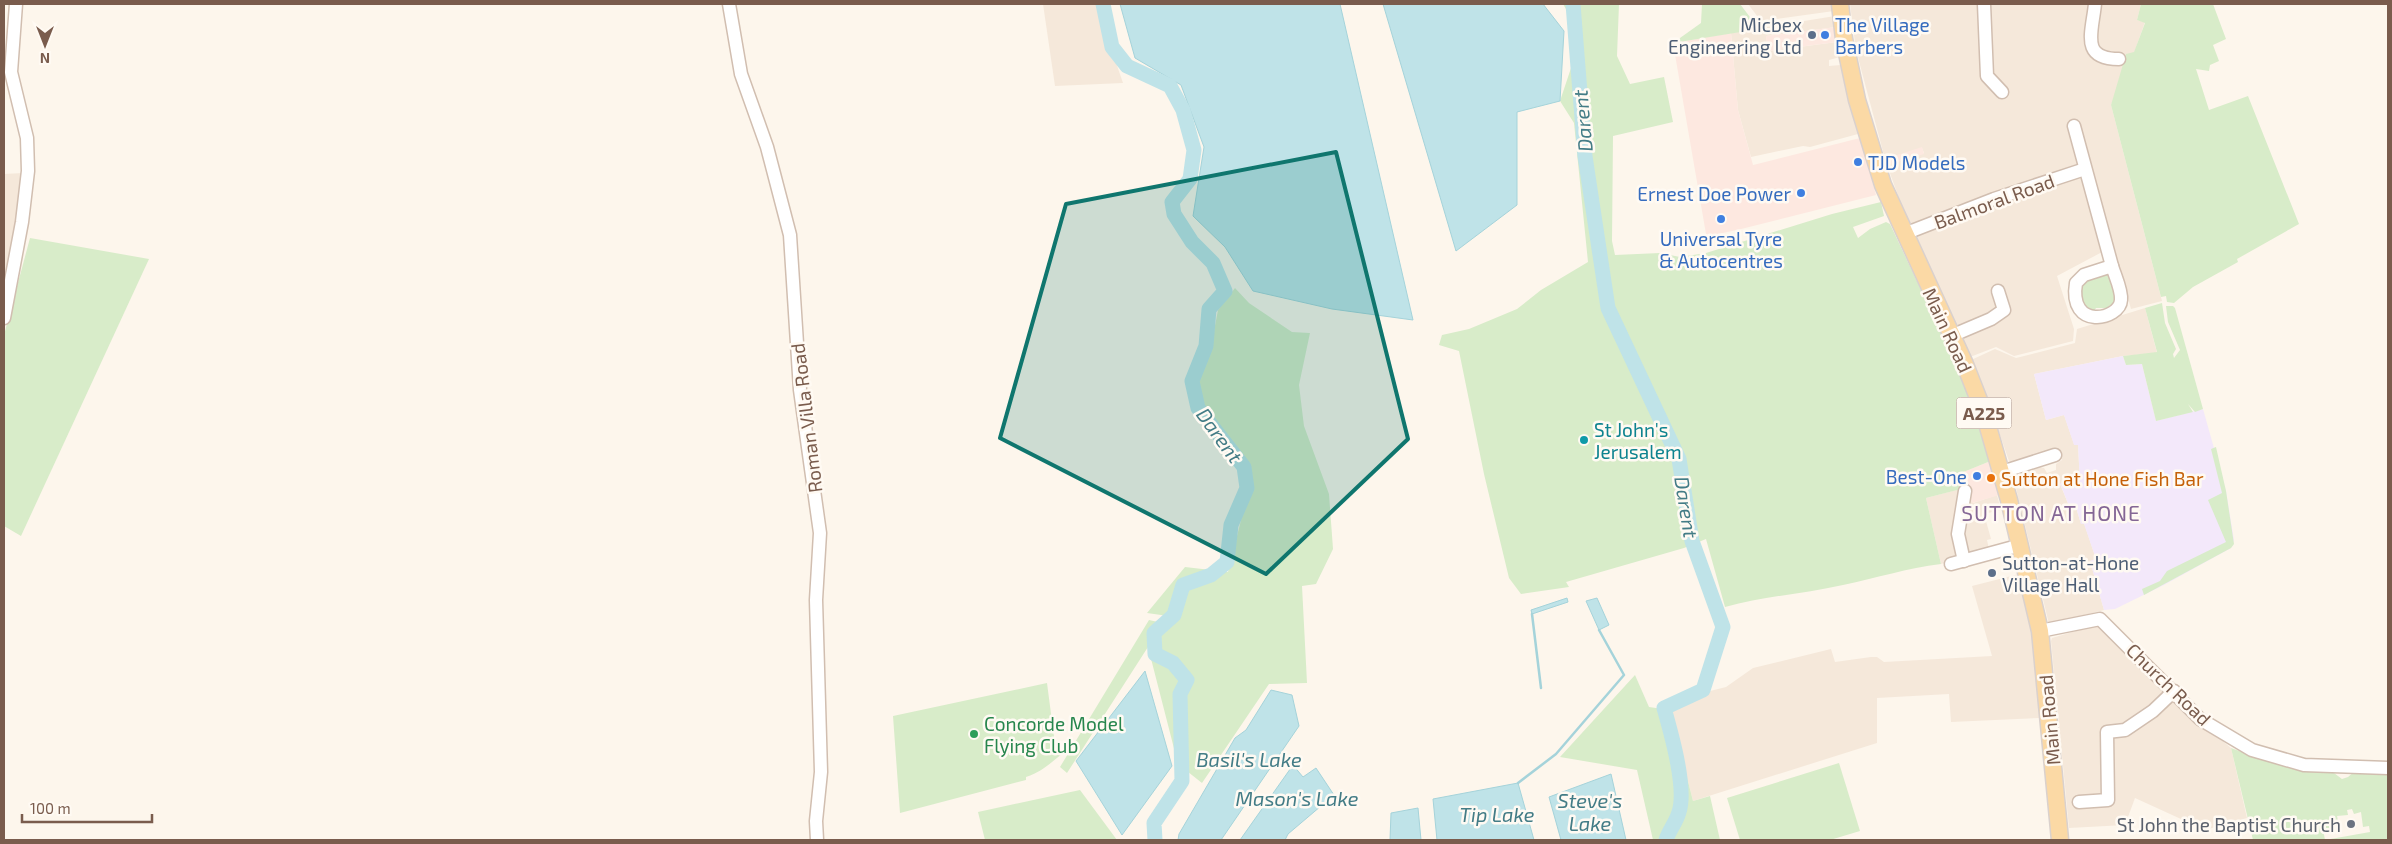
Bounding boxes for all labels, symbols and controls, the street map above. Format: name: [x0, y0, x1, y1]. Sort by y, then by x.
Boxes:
place label: Micbex Engineering Ltd: [1668, 13, 1802, 58]
place label: The Village Barbers: [1835, 13, 1930, 58]
north arrow: [20, 20, 70, 70]
marker: Micbex Engineering Ltd: [1806, 29, 1818, 41]
marker: The Village Barbers: [1819, 29, 1831, 41]
text: N: [40, 50, 50, 67]
water label: Darent: [1567, 88, 1597, 153]
place label: TJD Models: [1868, 151, 1965, 174]
marker: TJD Models: [1852, 156, 1864, 168]
street label: Balmoral Road: [1931, 169, 2057, 233]
place label: Ernest Doe Power: [1637, 182, 1791, 205]
marker: Ernest Doe Power: [1795, 187, 1807, 199]
marker: Universal Tyre & Autocentres: [1715, 213, 1727, 225]
place label: Universal Tyre & Autocentres: [1659, 227, 1783, 272]
street label: Main Road: [1918, 284, 1978, 376]
street label: Roman Villa Road: [785, 342, 827, 494]
road number: A225: [1956, 398, 2012, 428]
water label: Darent: [1192, 403, 1248, 468]
place label: St John's Jerusalem: [1594, 418, 1682, 463]
marker: St John's Jerusalem: [1578, 434, 1590, 446]
place label: Best-One: [1886, 465, 1967, 488]
place label: Sutton at Hone Fish Bar: [2001, 467, 2204, 490]
marker: Best-One: [1971, 470, 1983, 482]
marker: Sutton at Hone Fish Bar: [1985, 472, 1997, 484]
water label: Darent: [1670, 474, 1704, 540]
district label: SUTTON AT HONE: [1961, 500, 2141, 525]
place label: Sutton-at-Hone Village Hall: [2002, 551, 2139, 596]
marker: Sutton-at-Hone Village Hall: [1986, 567, 1998, 579]
street label: Church Road: [2122, 638, 2216, 730]
street label: Main Road: [2034, 674, 2064, 766]
place label: Concorde Model Flying Club: [984, 712, 1124, 757]
marker: Concorde Model Flying Club: [968, 728, 980, 740]
water label: Basil's Lake: [1196, 747, 1302, 771]
water label: Mason's Lake: [1235, 786, 1359, 810]
water label: Steve's Lake: [1558, 788, 1622, 835]
scale bar: [22, 792, 152, 824]
text: 100 m: [30, 799, 71, 817]
water label: Tip Lake: [1460, 802, 1535, 826]
place label: St John the Baptist Church: [2117, 813, 2341, 836]
marker: St John the Baptist Church: [2345, 818, 2357, 830]

